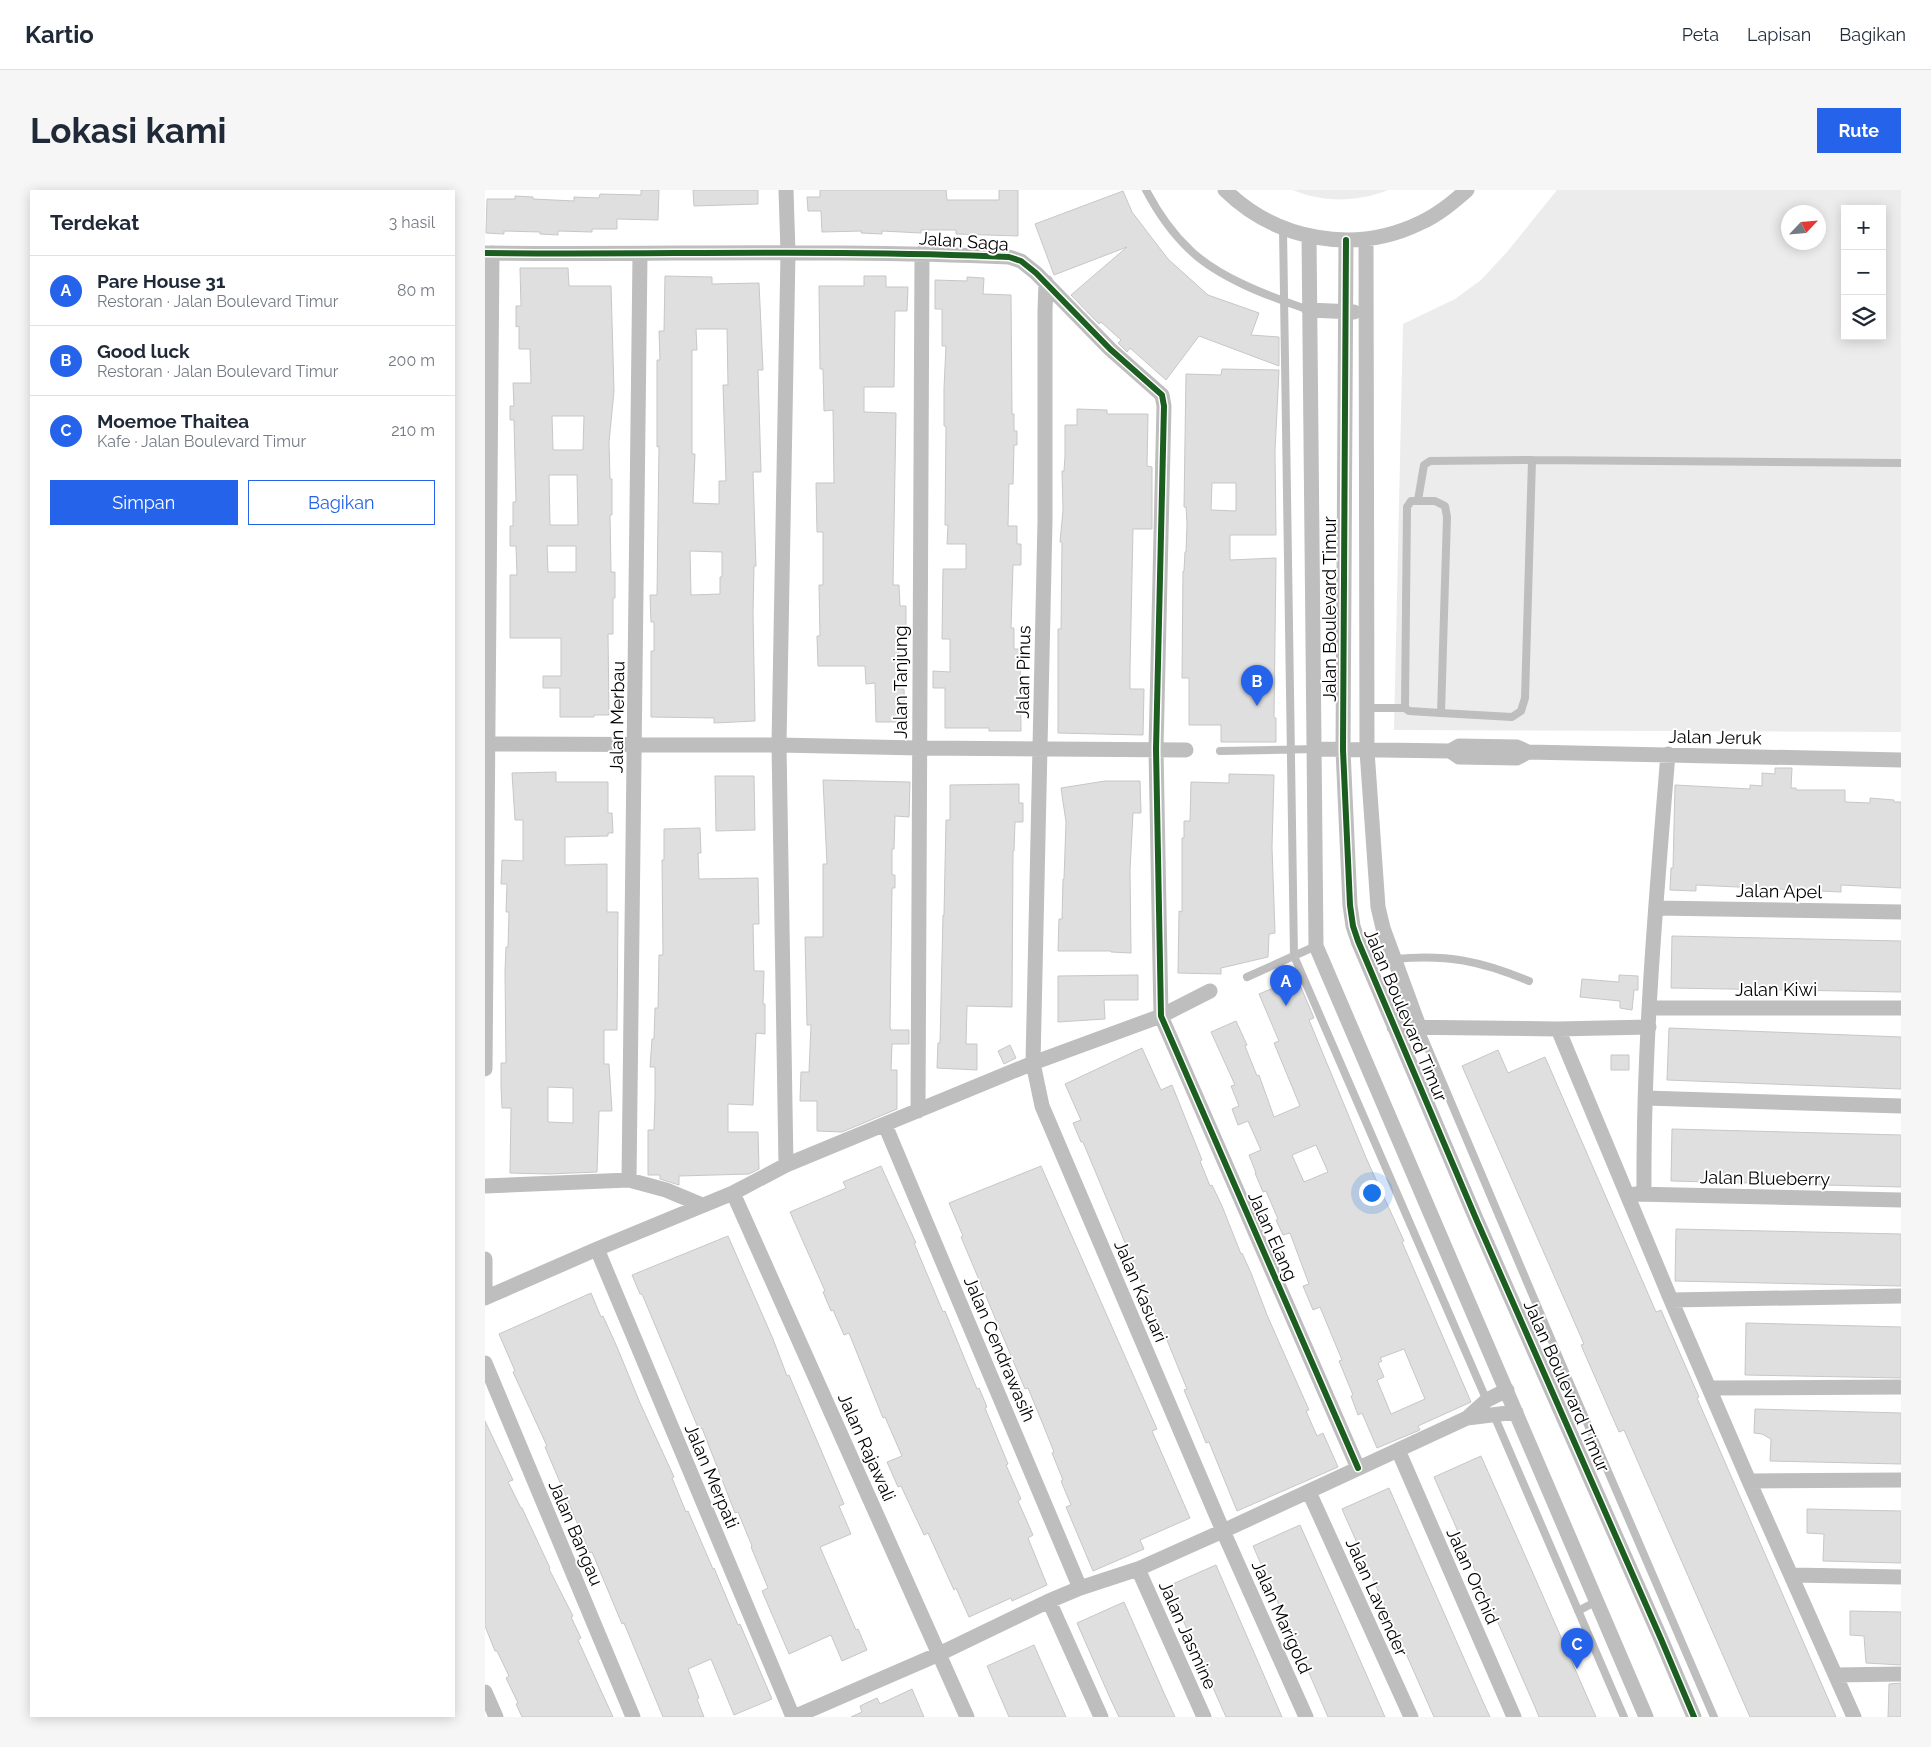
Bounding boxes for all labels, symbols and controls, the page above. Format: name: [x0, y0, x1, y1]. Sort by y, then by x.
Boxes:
text: Kartio: [25, 20, 94, 49]
text: Peta: [1682, 24, 1719, 45]
text: Lapisan: [1747, 24, 1811, 45]
text: Bagikan: [1839, 24, 1906, 45]
button: Rute: [1817, 108, 1901, 153]
text: Lokasi kami: [30, 110, 227, 151]
north arrow: [1781, 205, 1826, 250]
map controls: [1841, 205, 1886, 340]
button: +: [1841, 205, 1886, 250]
text: Terdekat: [50, 210, 139, 235]
text: 3 hasil: [389, 213, 435, 232]
street label: Jalan Saga: [918, 227, 1010, 255]
button: −: [1841, 250, 1886, 295]
text: Pare House 31: [97, 270, 225, 292]
text: A: [61, 281, 71, 300]
text: 80 m: [397, 281, 435, 300]
text: Restoran · Jalan Boulevard Timur: [97, 292, 338, 311]
button: layers: [1841, 295, 1886, 340]
text: Good luck: [97, 340, 190, 362]
text: B: [61, 351, 71, 370]
text: 200 m: [388, 351, 435, 370]
text: Restoran · Jalan Boulevard Timur: [97, 362, 338, 381]
text: Moemoe Thaitea: [97, 410, 249, 432]
text: C: [61, 421, 71, 440]
text: 210 m: [391, 421, 435, 440]
text: Kafe · Jalan Boulevard Timur: [97, 432, 306, 451]
button: Simpan: [50, 480, 238, 525]
button: Bagikan: [248, 480, 435, 525]
street label: Jalan Boulevard Timur: [1319, 515, 1340, 702]
street label: Jalan Tanjung: [890, 625, 911, 739]
street label: Jalan Pinus: [1012, 625, 1034, 719]
street label: Jalan Merbau: [606, 661, 628, 773]
pin: B: [1241, 665, 1273, 706]
street label: Jalan Jeruk: [1668, 726, 1762, 748]
street label: Jalan Apel: [1736, 880, 1822, 902]
street label: Jalan Boulevard Timur: [1360, 925, 1452, 1105]
pin: A: [1270, 965, 1302, 1006]
street label: Jalan Kiwi: [1735, 979, 1817, 1000]
street label: Jalan Blueberry: [1700, 1166, 1831, 1190]
your location: [1359, 1180, 1385, 1206]
street label: Jalan Elang: [1244, 1188, 1302, 1284]
street label: Jalan Kasuari: [1110, 1237, 1172, 1345]
street label: Jalan Cendrawasih: [960, 1273, 1040, 1425]
street label: Jalan Boulevard Timur: [1520, 1297, 1615, 1476]
street label: Jalan Rajawali: [834, 1390, 900, 1504]
street label: Jalan Merpati: [681, 1421, 743, 1531]
street label: Jalan Bangau: [544, 1477, 608, 1589]
street label: Jalan Orchid: [1442, 1525, 1504, 1627]
street label: Jalan Lavender: [1342, 1535, 1413, 1660]
street label: Jalan Marigold: [1248, 1557, 1316, 1677]
street label: Jalan Jasmine: [1155, 1578, 1221, 1693]
pin: C: [1561, 1628, 1593, 1669]

